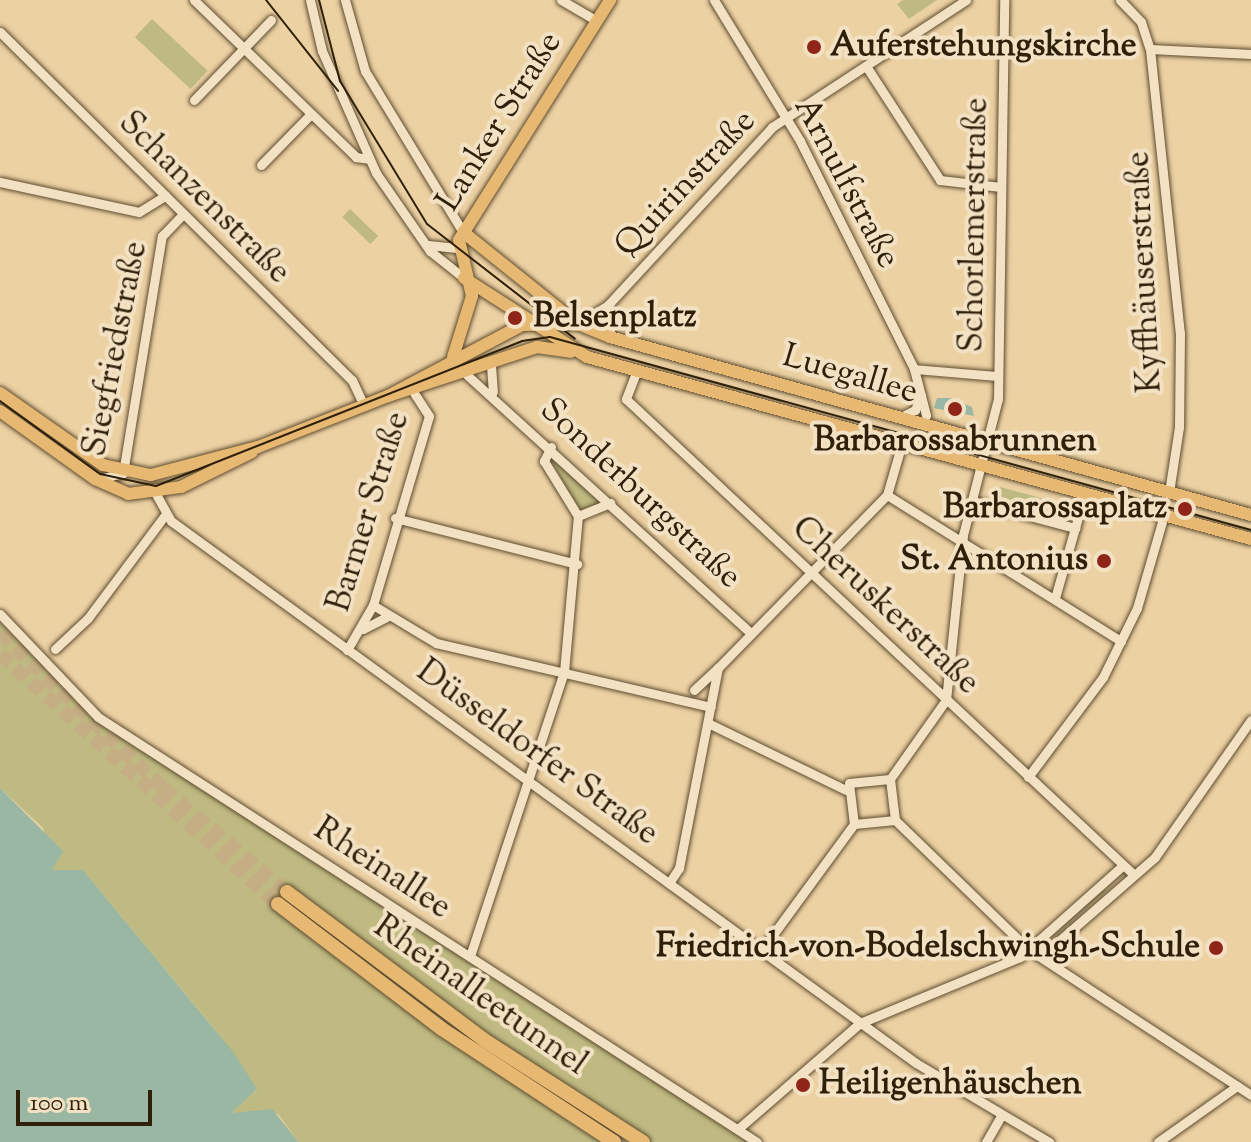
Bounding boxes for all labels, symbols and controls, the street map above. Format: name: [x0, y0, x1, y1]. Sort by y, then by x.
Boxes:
street label: Lanker Straße: [429, 25, 571, 219]
place label: Auferstehungskirche: [830, 27, 1137, 67]
marker: Auferstehungskirche: [805, 38, 823, 56]
street label: Arnulfstraße: [784, 91, 908, 275]
street label: Schorlemerstraße: [952, 97, 998, 353]
street label: Quirinstraße: [607, 102, 765, 266]
street label: Schanzenstraße: [109, 103, 299, 293]
street label: Kyffhäuserstraße: [1118, 150, 1172, 394]
street label: Siegfriedstraße: [75, 238, 157, 460]
place label: Belsenplatz: [533, 298, 697, 338]
marker: Belsenplatz: [504, 307, 526, 329]
street label: Luegallee: [778, 336, 922, 414]
street label: Sonderburgstraße: [531, 390, 749, 598]
marker: Barbarossabrunnen: [946, 400, 964, 418]
street label: Barmer Straße: [319, 407, 419, 617]
place label: Barbarossabrunnen: [814, 422, 1096, 462]
place label: Barbarossaplatz: [943, 489, 1167, 529]
marker: Barbarossaplatz: [1174, 498, 1196, 520]
street label: Cheruskerstraße: [783, 508, 987, 704]
place label: St. Antonius: [900, 541, 1088, 581]
marker: St. Antonius: [1095, 552, 1113, 570]
street label: Düsseldorfer Straße: [408, 651, 666, 855]
street label: Rheinallee: [306, 810, 458, 928]
street label: Rheinalleetunnel: [365, 907, 595, 1085]
place label: Friedrich-von-Bodelschwingh-Schule: [656, 928, 1200, 968]
marker: Friedrich-von-Bodelschwingh-Schule: [1207, 939, 1225, 957]
place label: Heiligenhäuschen: [819, 1065, 1082, 1105]
scale bar: [20, 1074, 156, 1124]
marker: Heiligenhäuschen: [794, 1076, 812, 1094]
text: 100 m: [30, 1087, 88, 1121]

